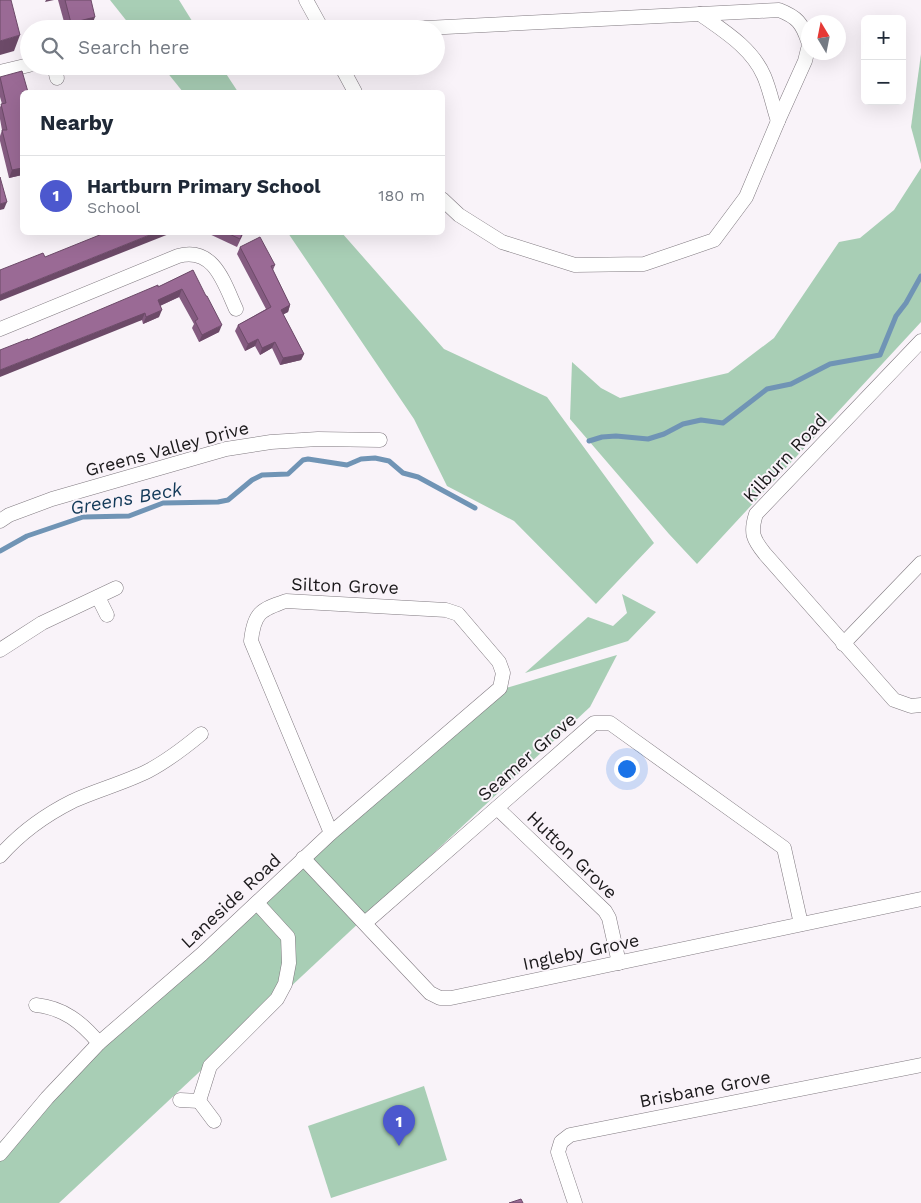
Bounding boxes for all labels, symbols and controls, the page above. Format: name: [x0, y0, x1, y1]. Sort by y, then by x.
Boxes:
north arrow: [801, 15, 846, 60]
map controls: [861, 15, 906, 105]
button: +: [861, 15, 906, 60]
search box: [20, 20, 445, 75]
icon: search: [38, 34, 66, 62]
text: Search here: [78, 36, 189, 59]
button: −: [861, 60, 906, 105]
text: Nearby: [40, 110, 113, 135]
text: Hartburn Primary School: [87, 175, 321, 198]
text: 1: [53, 186, 59, 205]
text: 180 m: [378, 186, 425, 205]
text: School: [87, 198, 140, 217]
street label: Kilburn Road: [738, 409, 831, 506]
street label: Greens Valley Drive: [83, 417, 251, 480]
water label: Greens Beck: [68, 477, 184, 520]
street label: Silton Grove: [291, 573, 399, 598]
street label: Seamer Grove: [473, 708, 580, 805]
your location: [614, 756, 640, 782]
street label: Hutton Grove: [523, 807, 622, 903]
street label: Laneside Road: [177, 849, 285, 952]
street label: Ingleby Grove: [521, 929, 641, 974]
street label: Brisbane Grove: [638, 1065, 772, 1112]
pin: 1: [383, 1105, 415, 1146]

